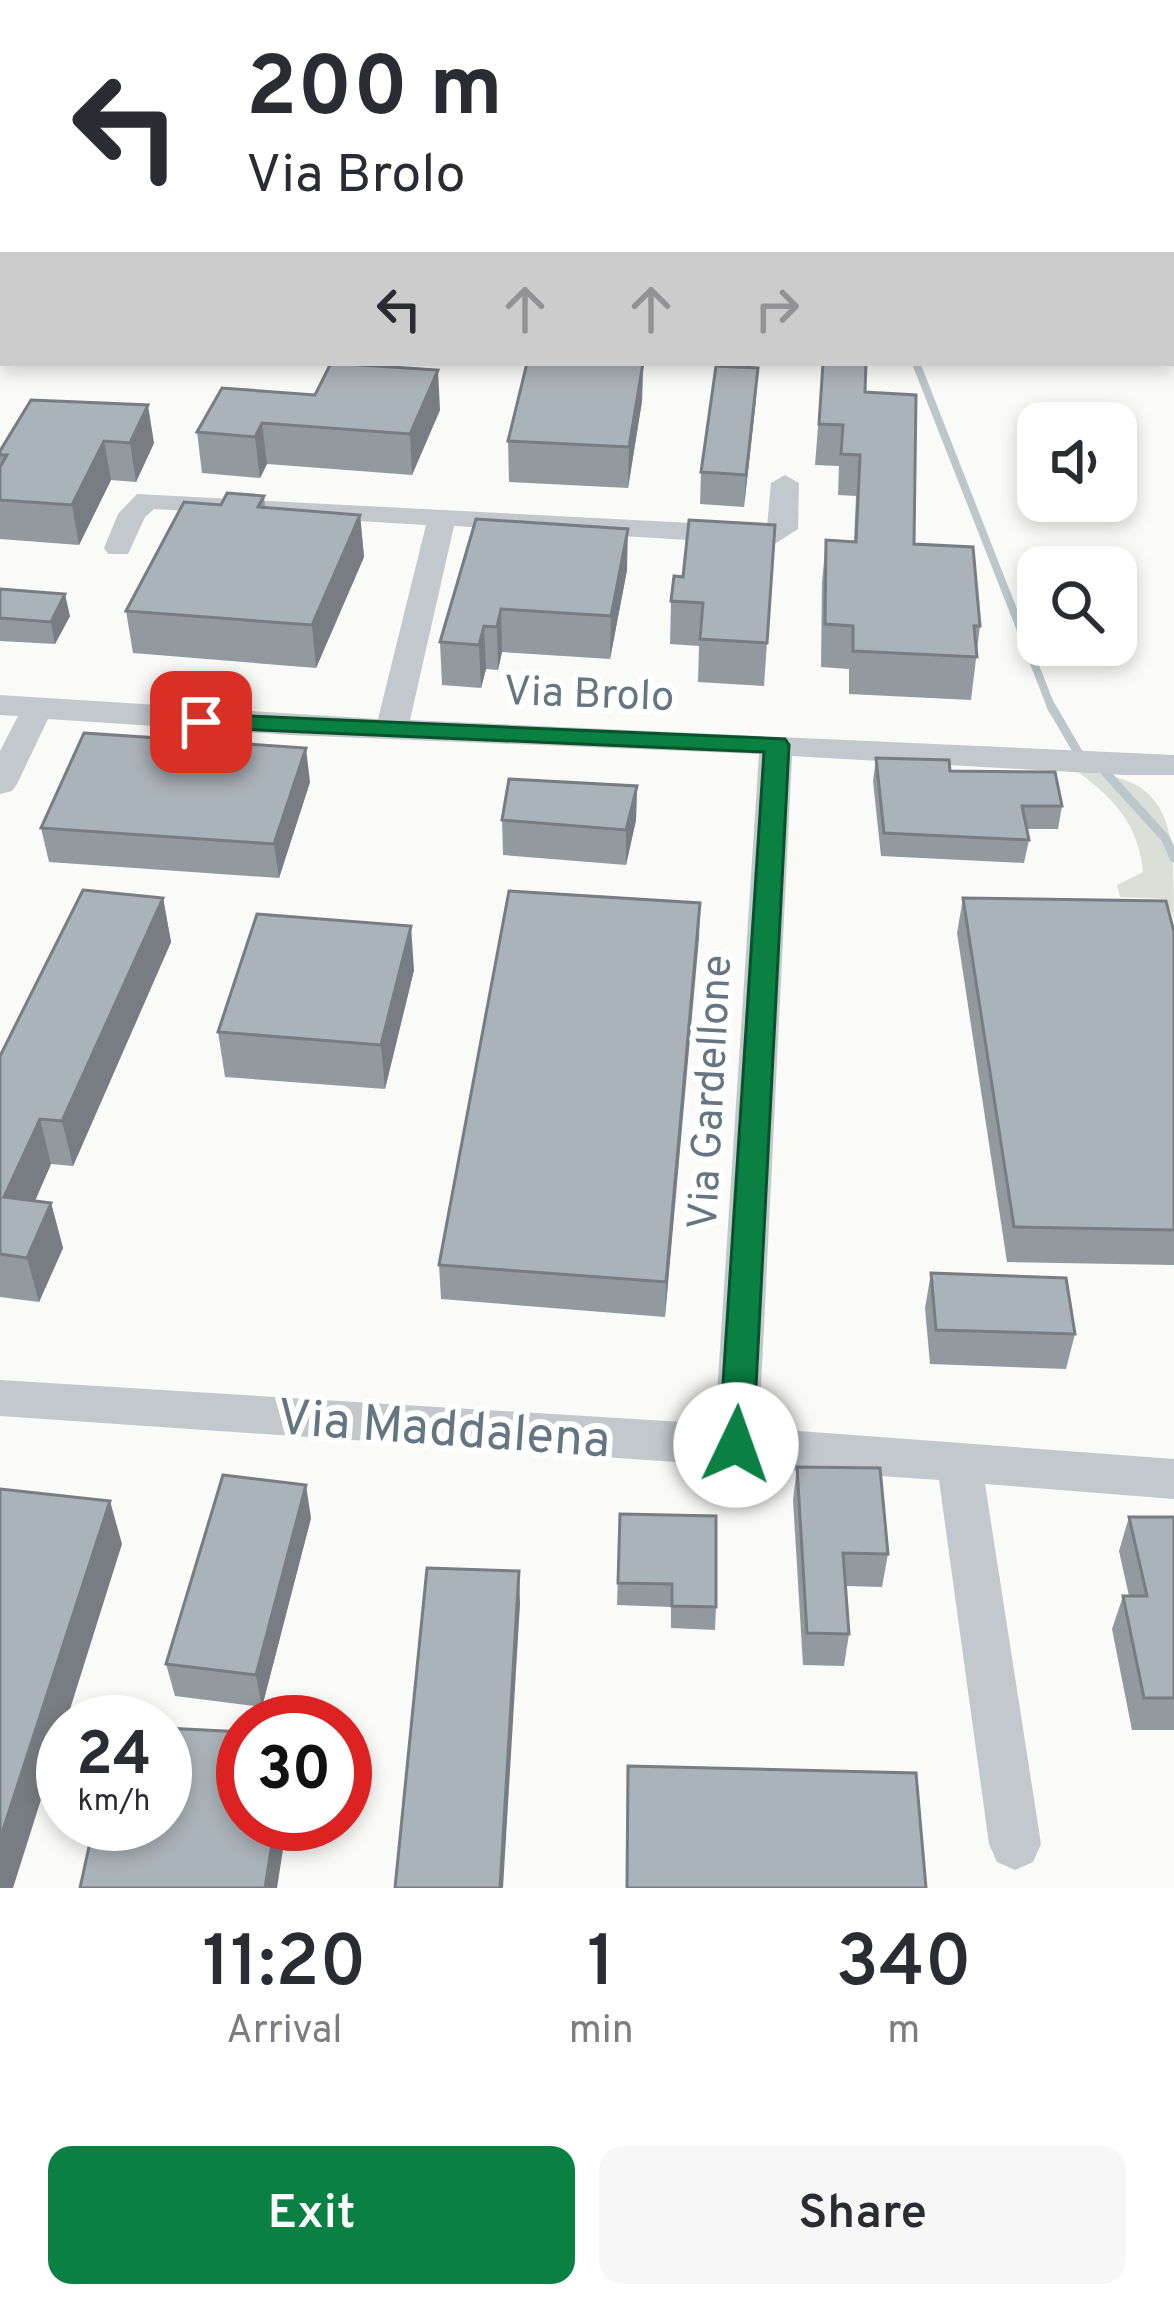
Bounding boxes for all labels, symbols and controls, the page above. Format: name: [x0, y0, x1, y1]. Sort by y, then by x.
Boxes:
text: 200 m: [246, 39, 503, 145]
icon: left: [48, 48, 204, 204]
text: Via Brolo: [246, 143, 466, 212]
icon: left: [366, 276, 432, 342]
icon: ahead: [492, 276, 558, 342]
icon: ahead: [618, 276, 684, 342]
icon: right: [744, 276, 810, 342]
map controls: [1017, 402, 1137, 666]
button: sound: [1017, 402, 1137, 522]
button: search: [1017, 546, 1137, 666]
street label: Via Brolo: [503, 667, 675, 726]
pin: [150, 671, 252, 773]
icon: arrive: [168, 689, 234, 755]
street label: Via Gardellone: [679, 953, 746, 1231]
position arrow: [673, 1382, 799, 1508]
street label: Via Maddalena: [275, 1388, 612, 1477]
speed limit sign: 30: [216, 1695, 372, 1851]
text: 24: [76, 1720, 152, 1796]
text: km/h: [78, 1784, 150, 1821]
text: 11:20: [202, 1920, 367, 2012]
text: 1: [587, 1920, 615, 2012]
text: 340: [836, 1920, 972, 2012]
text: Arrival: [226, 2008, 343, 2057]
text: min: [569, 2008, 634, 2057]
text: m: [887, 2008, 920, 2057]
button: Exit: [48, 2146, 575, 2284]
button: Share: [599, 2146, 1126, 2284]

